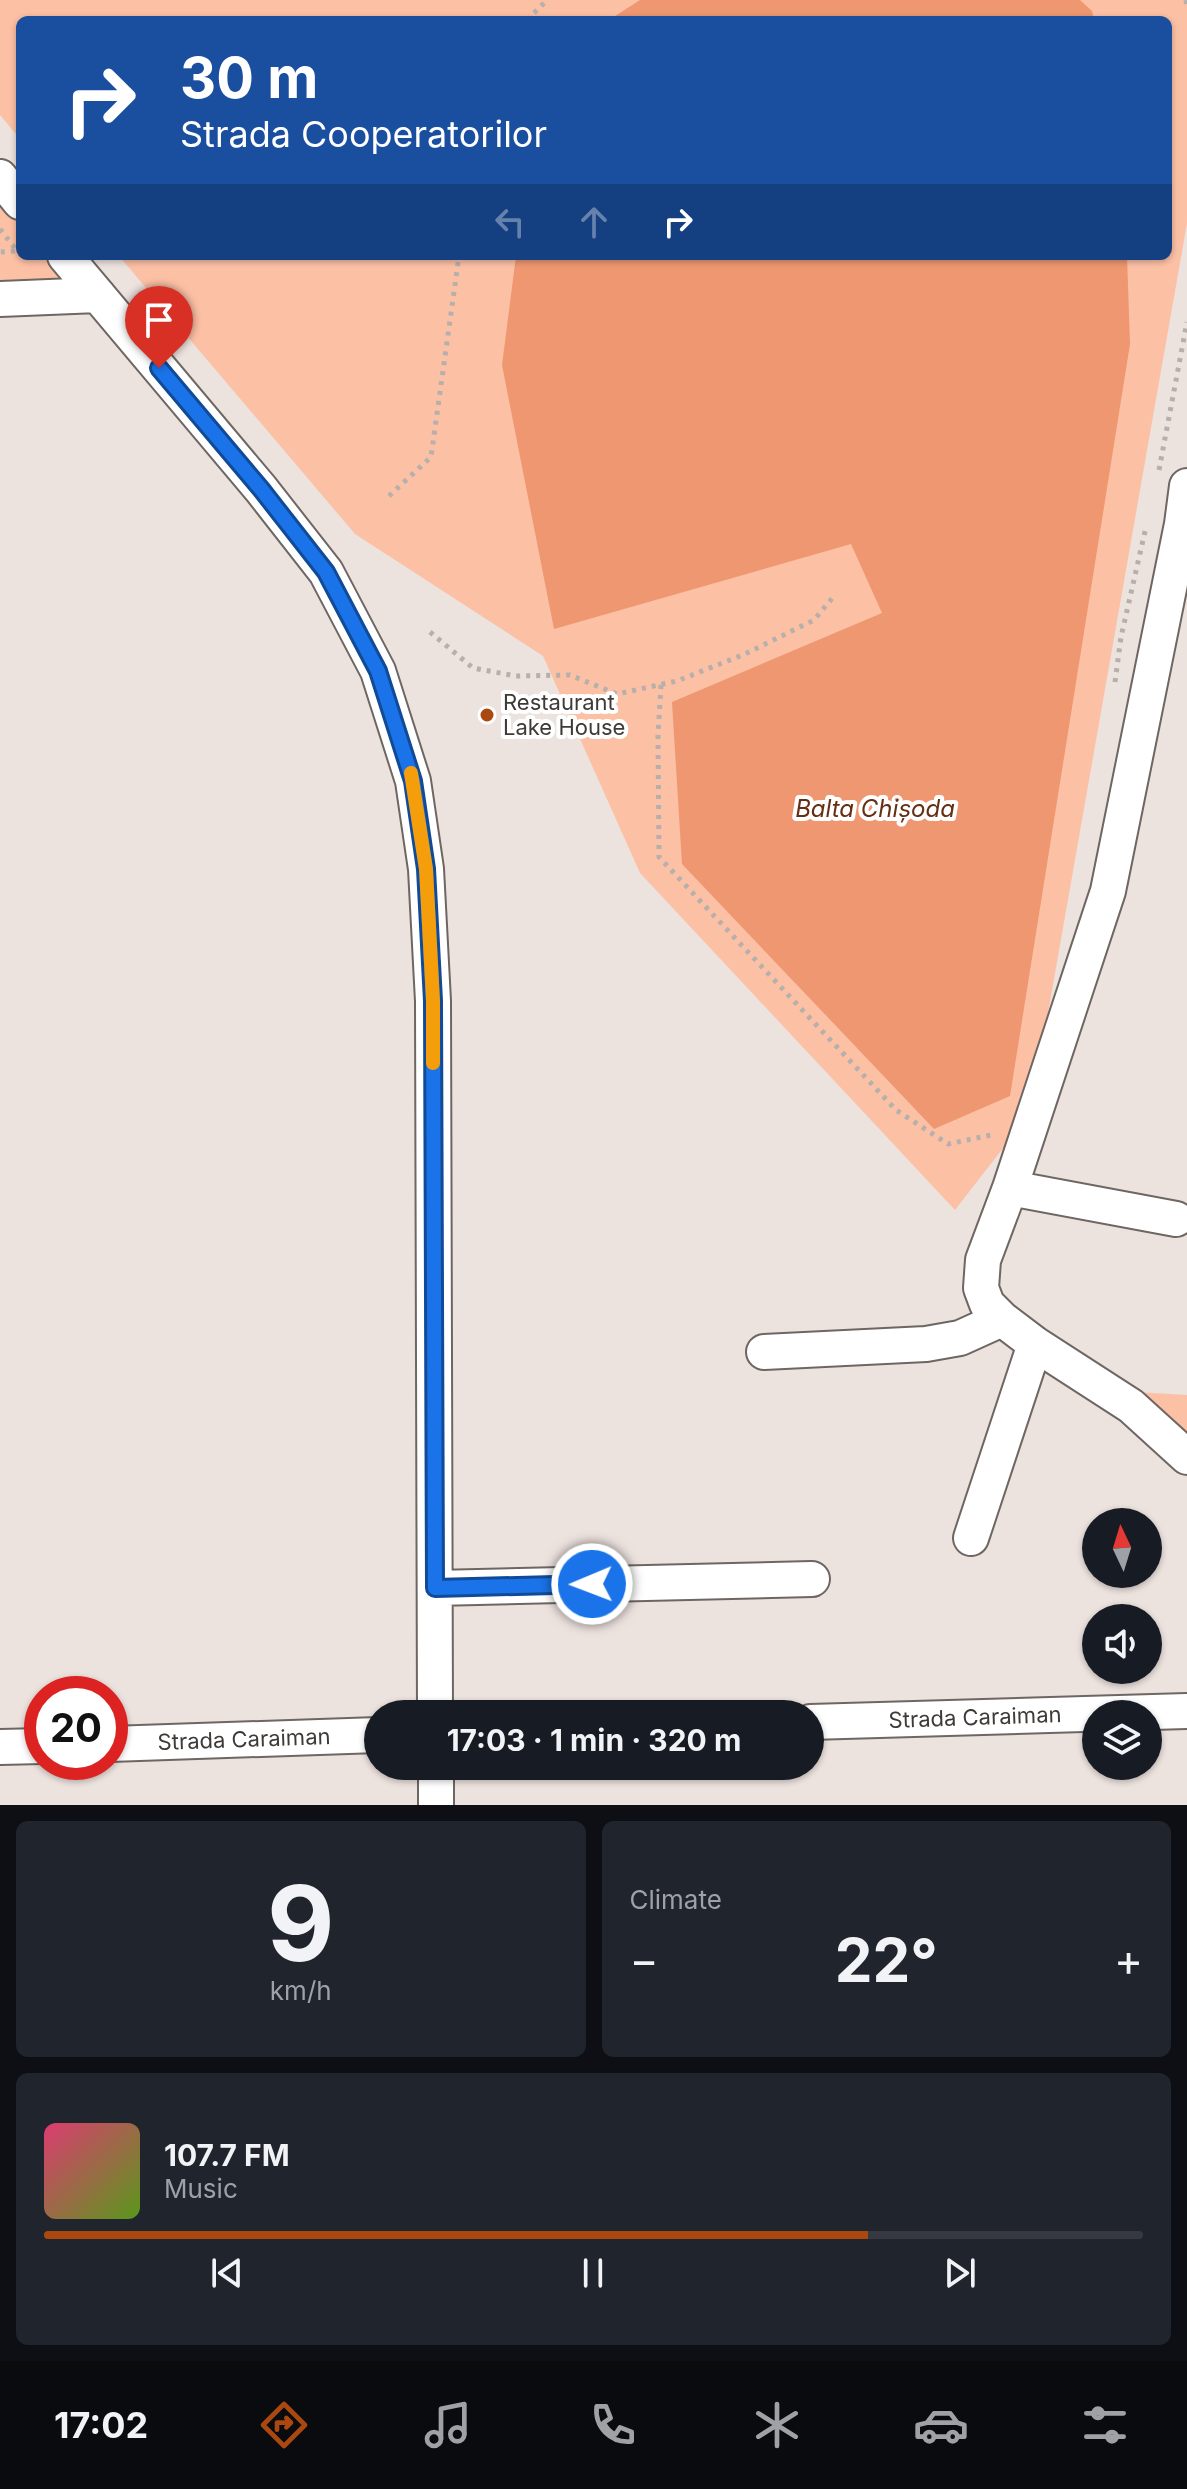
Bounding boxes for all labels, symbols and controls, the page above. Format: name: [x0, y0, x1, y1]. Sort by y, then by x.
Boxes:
text: 30 m: [180, 44, 318, 112]
icon: right: [48, 48, 152, 152]
text: Strada Cooperatorilor: [180, 112, 547, 156]
icon: left: [488, 200, 532, 244]
icon: ahead: [572, 200, 616, 244]
icon: right: [656, 200, 700, 244]
pin: [125, 286, 193, 368]
icon: arrive: [137, 298, 181, 342]
place label: Restaurant Lake House: [503, 689, 625, 740]
marker: Restaurant Lake House: [478, 706, 496, 724]
water label: Balta Chișoda: [795, 794, 955, 823]
north arrow: [1082, 1508, 1162, 1588]
map controls: [1082, 1508, 1162, 1780]
position arrow: [550, 1542, 634, 1626]
button: sound: [1082, 1604, 1162, 1684]
speed limit sign: 20: [24, 1676, 128, 1780]
button: layers: [1082, 1700, 1162, 1780]
street label: Strada Caraiman: [888, 1701, 1062, 1733]
text: 17:03 · 1 min · 320 m: [447, 1722, 741, 1758]
street label: Strada Caraiman: [157, 1723, 331, 1755]
text: 9: [267, 1860, 335, 1986]
text: Climate: [630, 1884, 722, 1915]
text: 22°: [835, 1924, 938, 1996]
text: −: [630, 1933, 659, 1987]
text: +: [1114, 1933, 1143, 1987]
text: km/h: [270, 1975, 332, 2006]
text: 107.7 FM: [164, 2137, 290, 2173]
text: Music: [164, 2173, 238, 2204]
icon: previous: [205, 2251, 249, 2295]
icon: pause: [571, 2251, 615, 2295]
icon: next: [938, 2251, 982, 2295]
icon: directions: [256, 2397, 312, 2453]
icon: music: [420, 2397, 476, 2453]
icon: phone: [585, 2397, 641, 2453]
icon: climate: [749, 2397, 805, 2453]
icon: car: [913, 2397, 969, 2453]
icon: filters: [1077, 2397, 1133, 2453]
text: 17:02: [54, 2403, 148, 2447]

